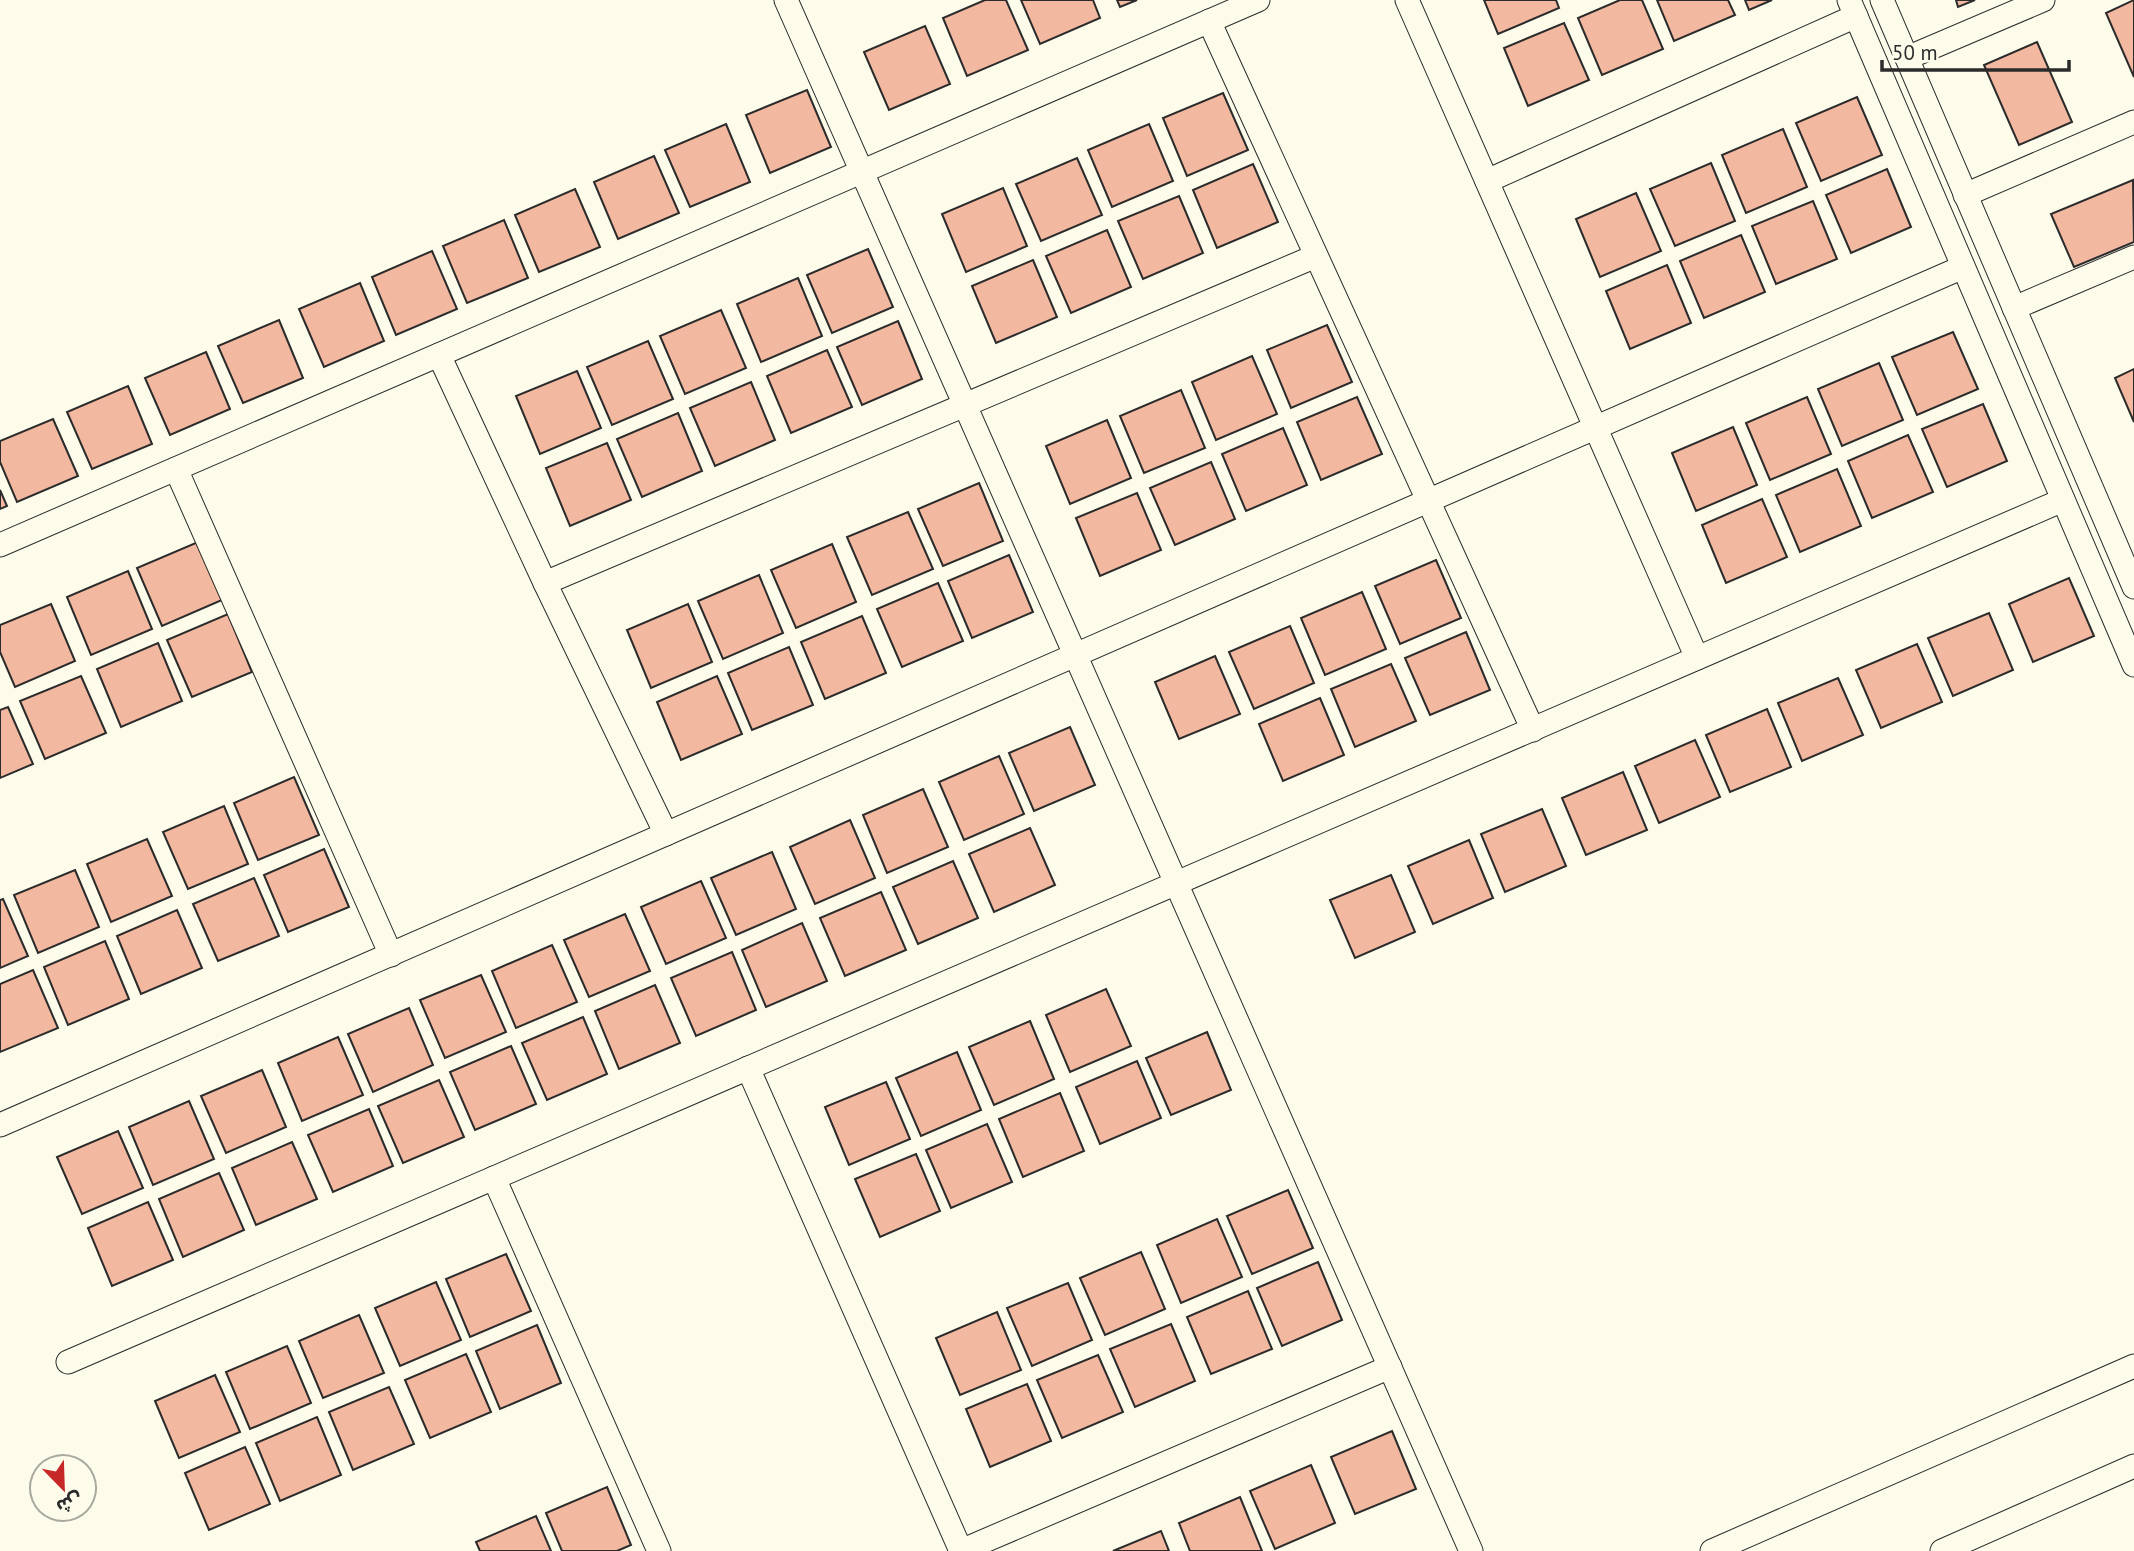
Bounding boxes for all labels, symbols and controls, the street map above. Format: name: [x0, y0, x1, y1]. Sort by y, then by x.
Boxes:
scale bar: [1882, 28, 2069, 72]
text: 50 m: [1892, 39, 1938, 66]
north arrow: [28, 1453, 98, 1523]
text: ش: [53, 1488, 86, 1520]

